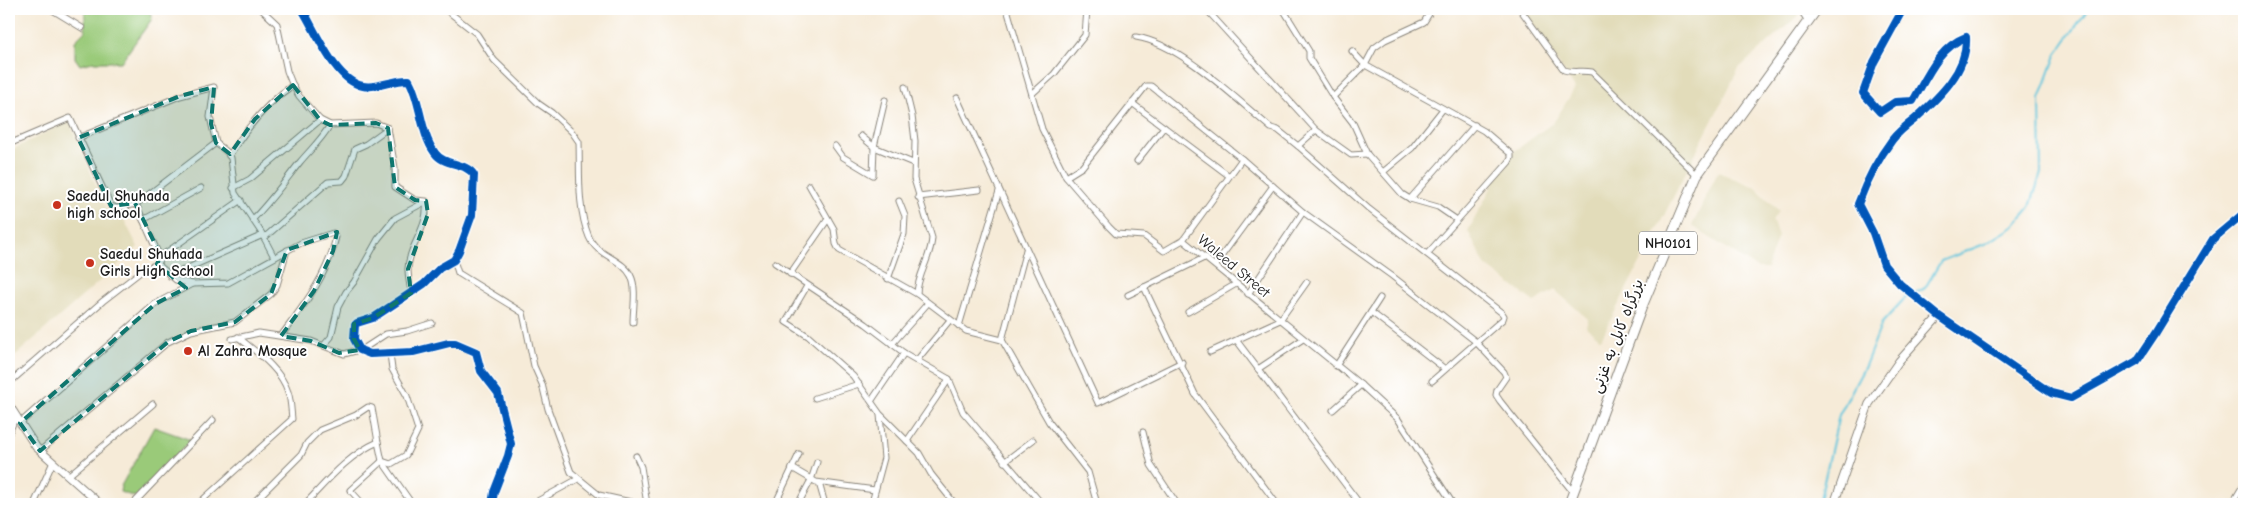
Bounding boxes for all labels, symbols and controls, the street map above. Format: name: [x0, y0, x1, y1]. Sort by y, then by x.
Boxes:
place label: Saedul Shuhada high school: [67, 187, 170, 222]
marker: Saedul Shuhada high school: [51, 199, 63, 211]
street label: Waleed Street: [1194, 231, 1274, 302]
road number: NH0101: [1639, 232, 1697, 254]
place label: Saedul Shuhada Girls High School: [100, 245, 214, 280]
marker: Saedul Shuhada Girls High School: [84, 257, 96, 269]
street label: بزرگراه کابل به غزنی: [1587, 276, 1648, 396]
place label: Al Zahra Mosque: [198, 342, 307, 360]
marker: Al Zahra Mosque: [182, 345, 194, 357]

